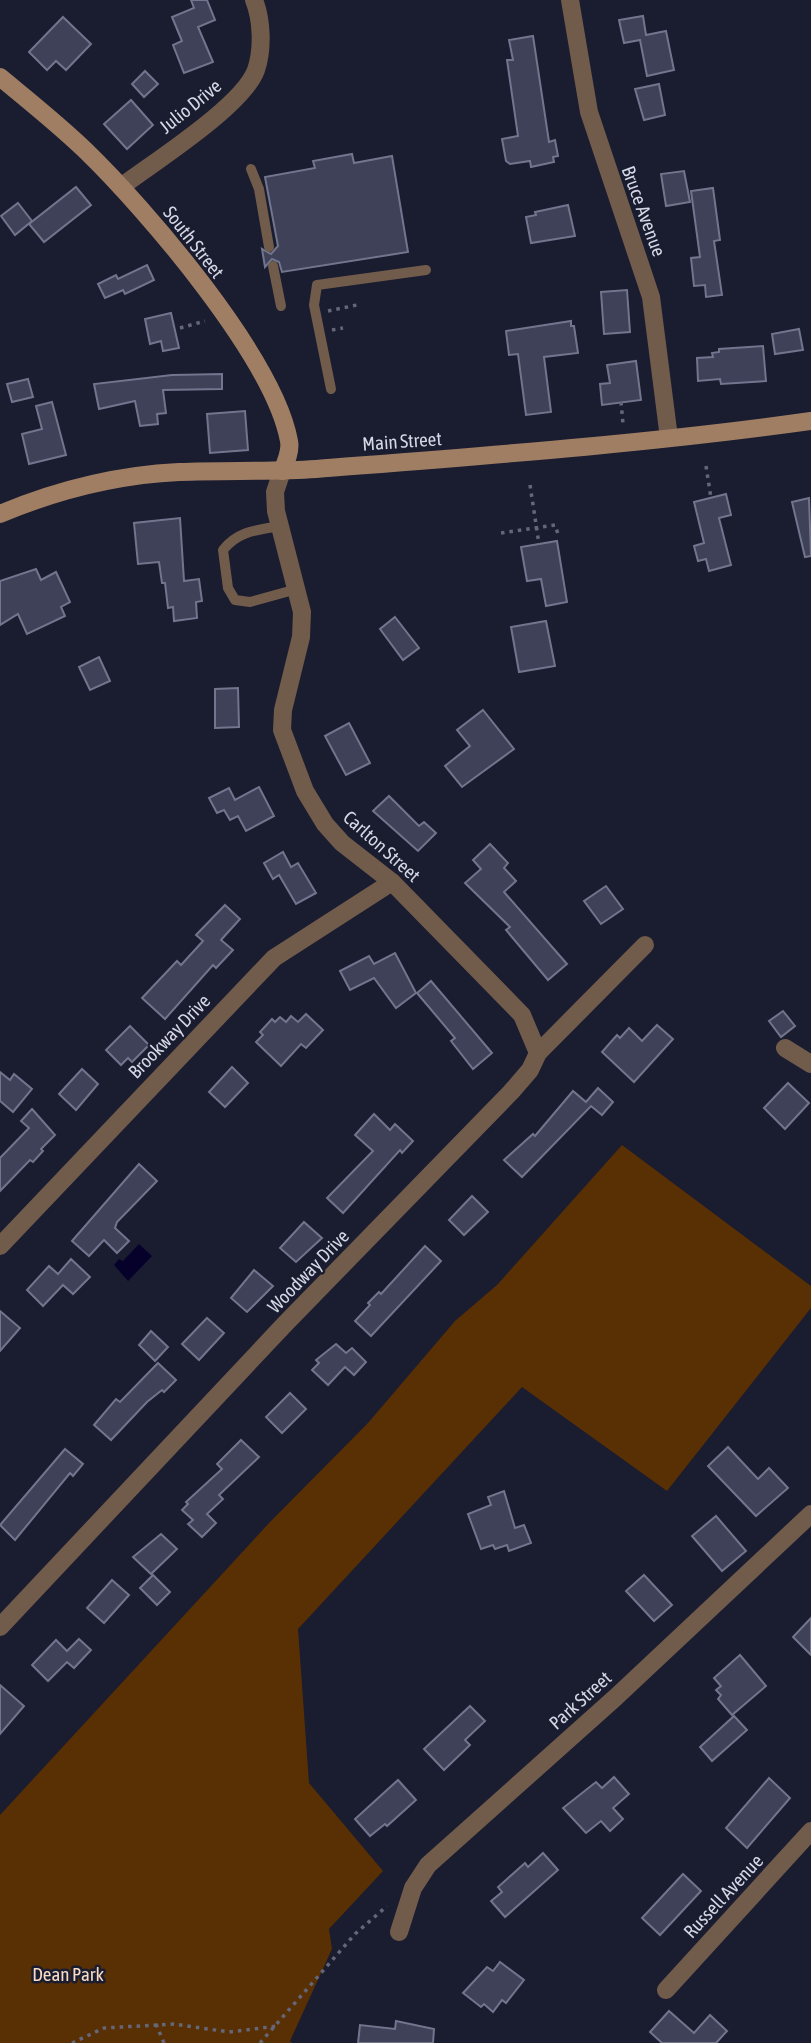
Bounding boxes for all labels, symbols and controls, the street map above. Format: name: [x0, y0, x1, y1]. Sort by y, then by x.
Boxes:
street label: Julio Drive: [155, 74, 225, 138]
street label: Bruce Avenue: [617, 163, 671, 259]
street label: South Street: [159, 202, 229, 282]
street label: Main Street: [362, 427, 442, 455]
street label: Carlton Street: [339, 806, 425, 886]
street label: Brookway Drive: [124, 989, 214, 1083]
street label: Woodway Drive: [263, 1225, 353, 1317]
street label: Park Street: [544, 1666, 616, 1734]
street label: Russell Avenue: [679, 1850, 767, 1942]
park label: Dean Park: [32, 1963, 104, 1985]

